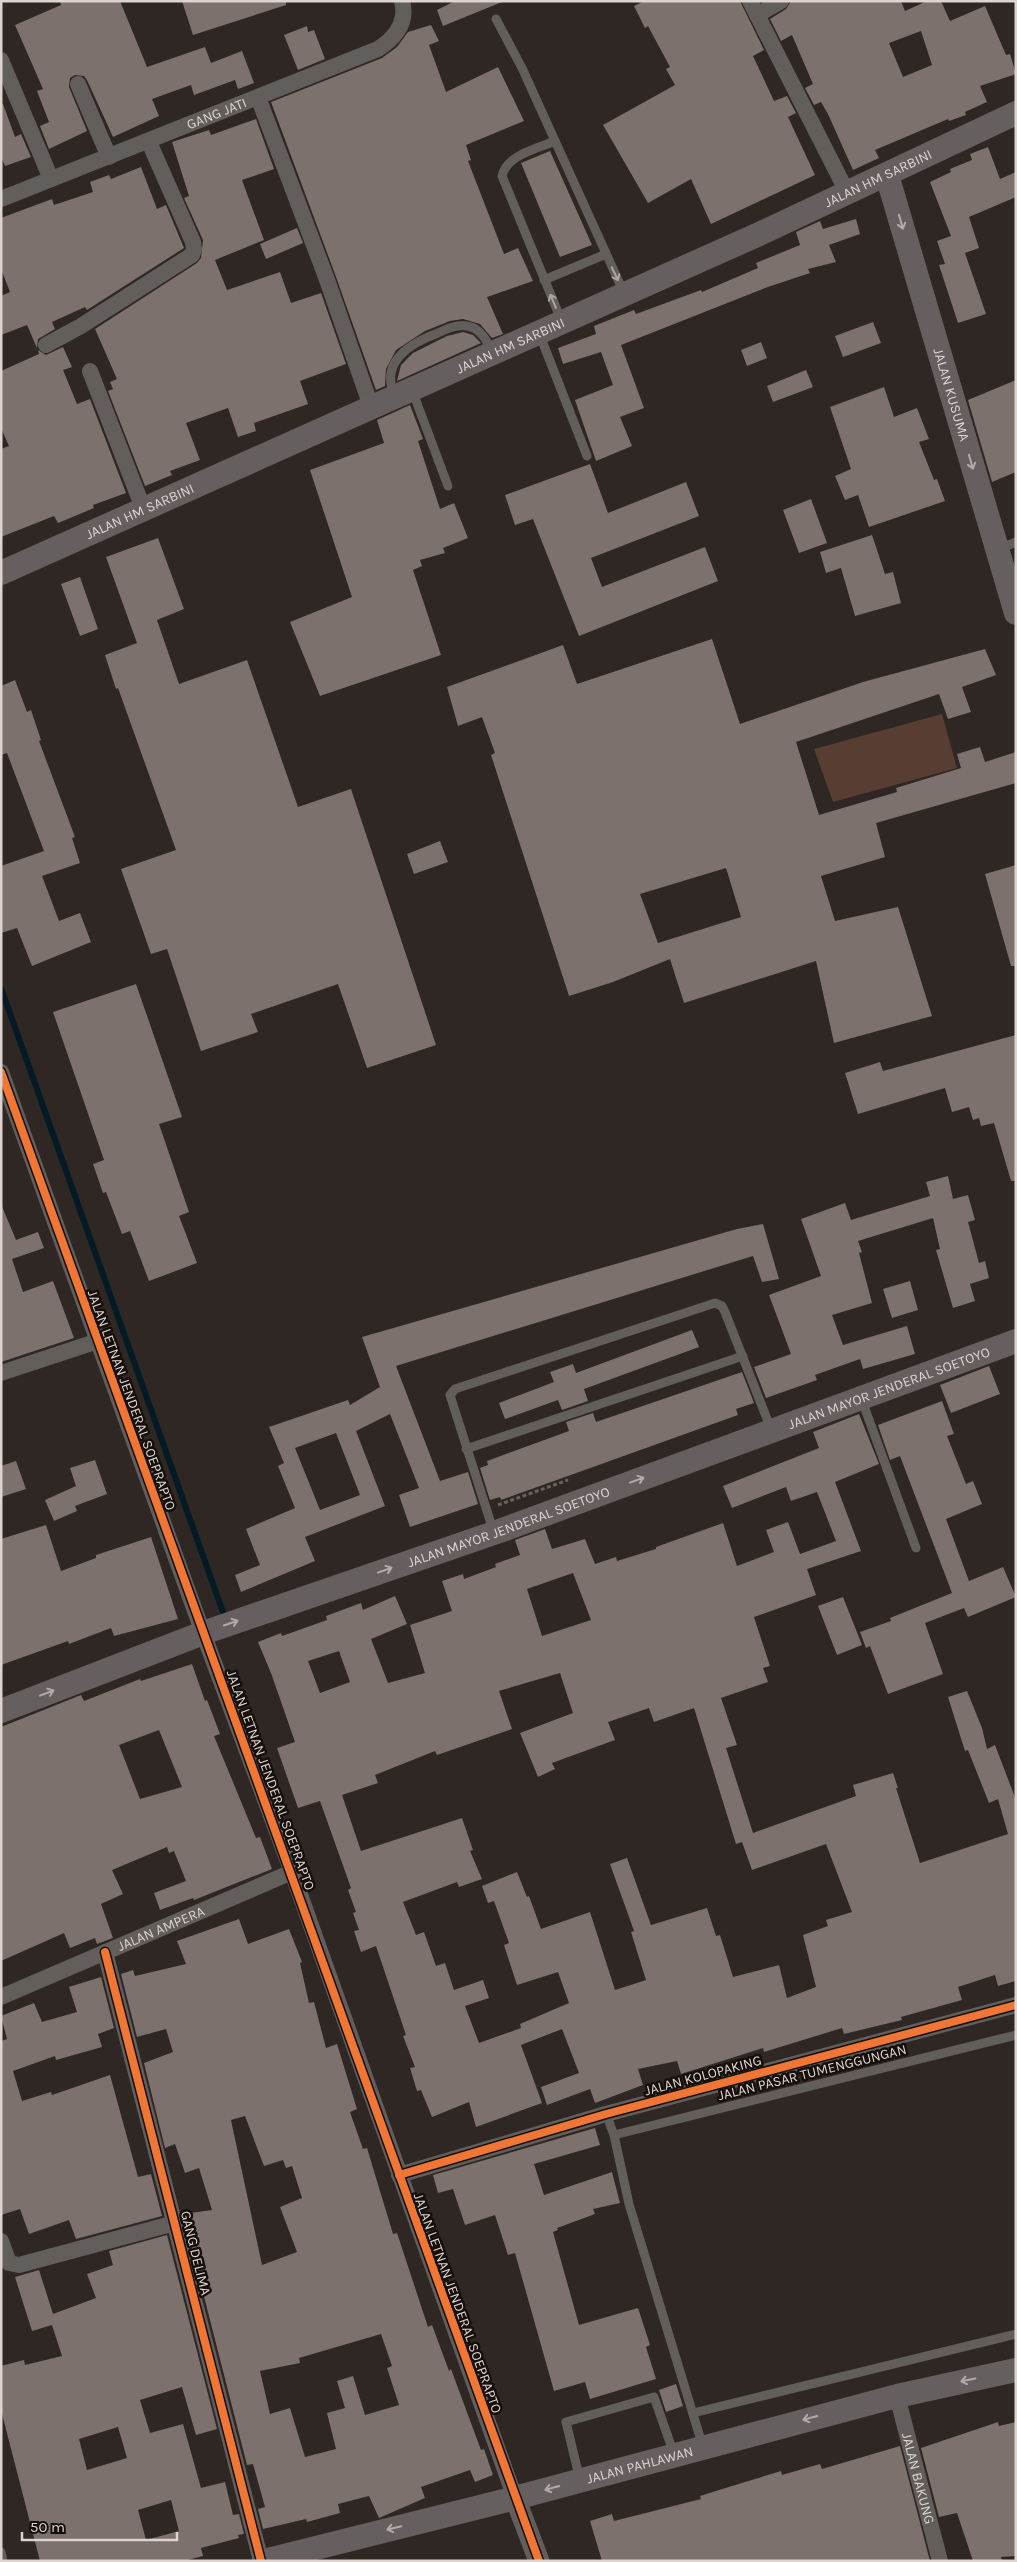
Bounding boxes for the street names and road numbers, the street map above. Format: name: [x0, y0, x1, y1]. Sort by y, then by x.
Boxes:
street label: GANG JATI: [184, 94, 249, 133]
street label: JALAN HM SARBINI: [822, 146, 935, 211]
street label: JALAN HM SARBINI: [454, 314, 567, 377]
street label: JALAN KUSUMA: [929, 346, 973, 443]
street label: JALAN HM SARBINI: [83, 480, 197, 543]
street label: JALAN LETNAN JENDERAL SOEPRAPTO: [84, 1288, 179, 1513]
street label: JALAN MAYOR JENDERAL SOETOYO: [786, 1343, 992, 1433]
street label: JALAN MAYOR JENDERAL SOETOYO: [405, 1483, 612, 1571]
street label: JALAN LETNAN JENDERAL SOEPRAPTO: [223, 1668, 318, 1893]
street label: JALAN AMPERA: [115, 1903, 207, 1955]
street label: JALAN PASAR TUMENGGUNGAN: [716, 2041, 908, 2104]
street label: JALAN KOLOPAKING: [643, 2052, 764, 2099]
street label: JALAN LETNAN JENDERAL SOEPRAPTO: [410, 2191, 505, 2416]
street label: GANG DELIMA: [177, 2209, 214, 2297]
street label: JALAN BAKUNG: [898, 2431, 938, 2526]
street label: JALAN PAHLAWAN: [585, 2443, 695, 2488]

